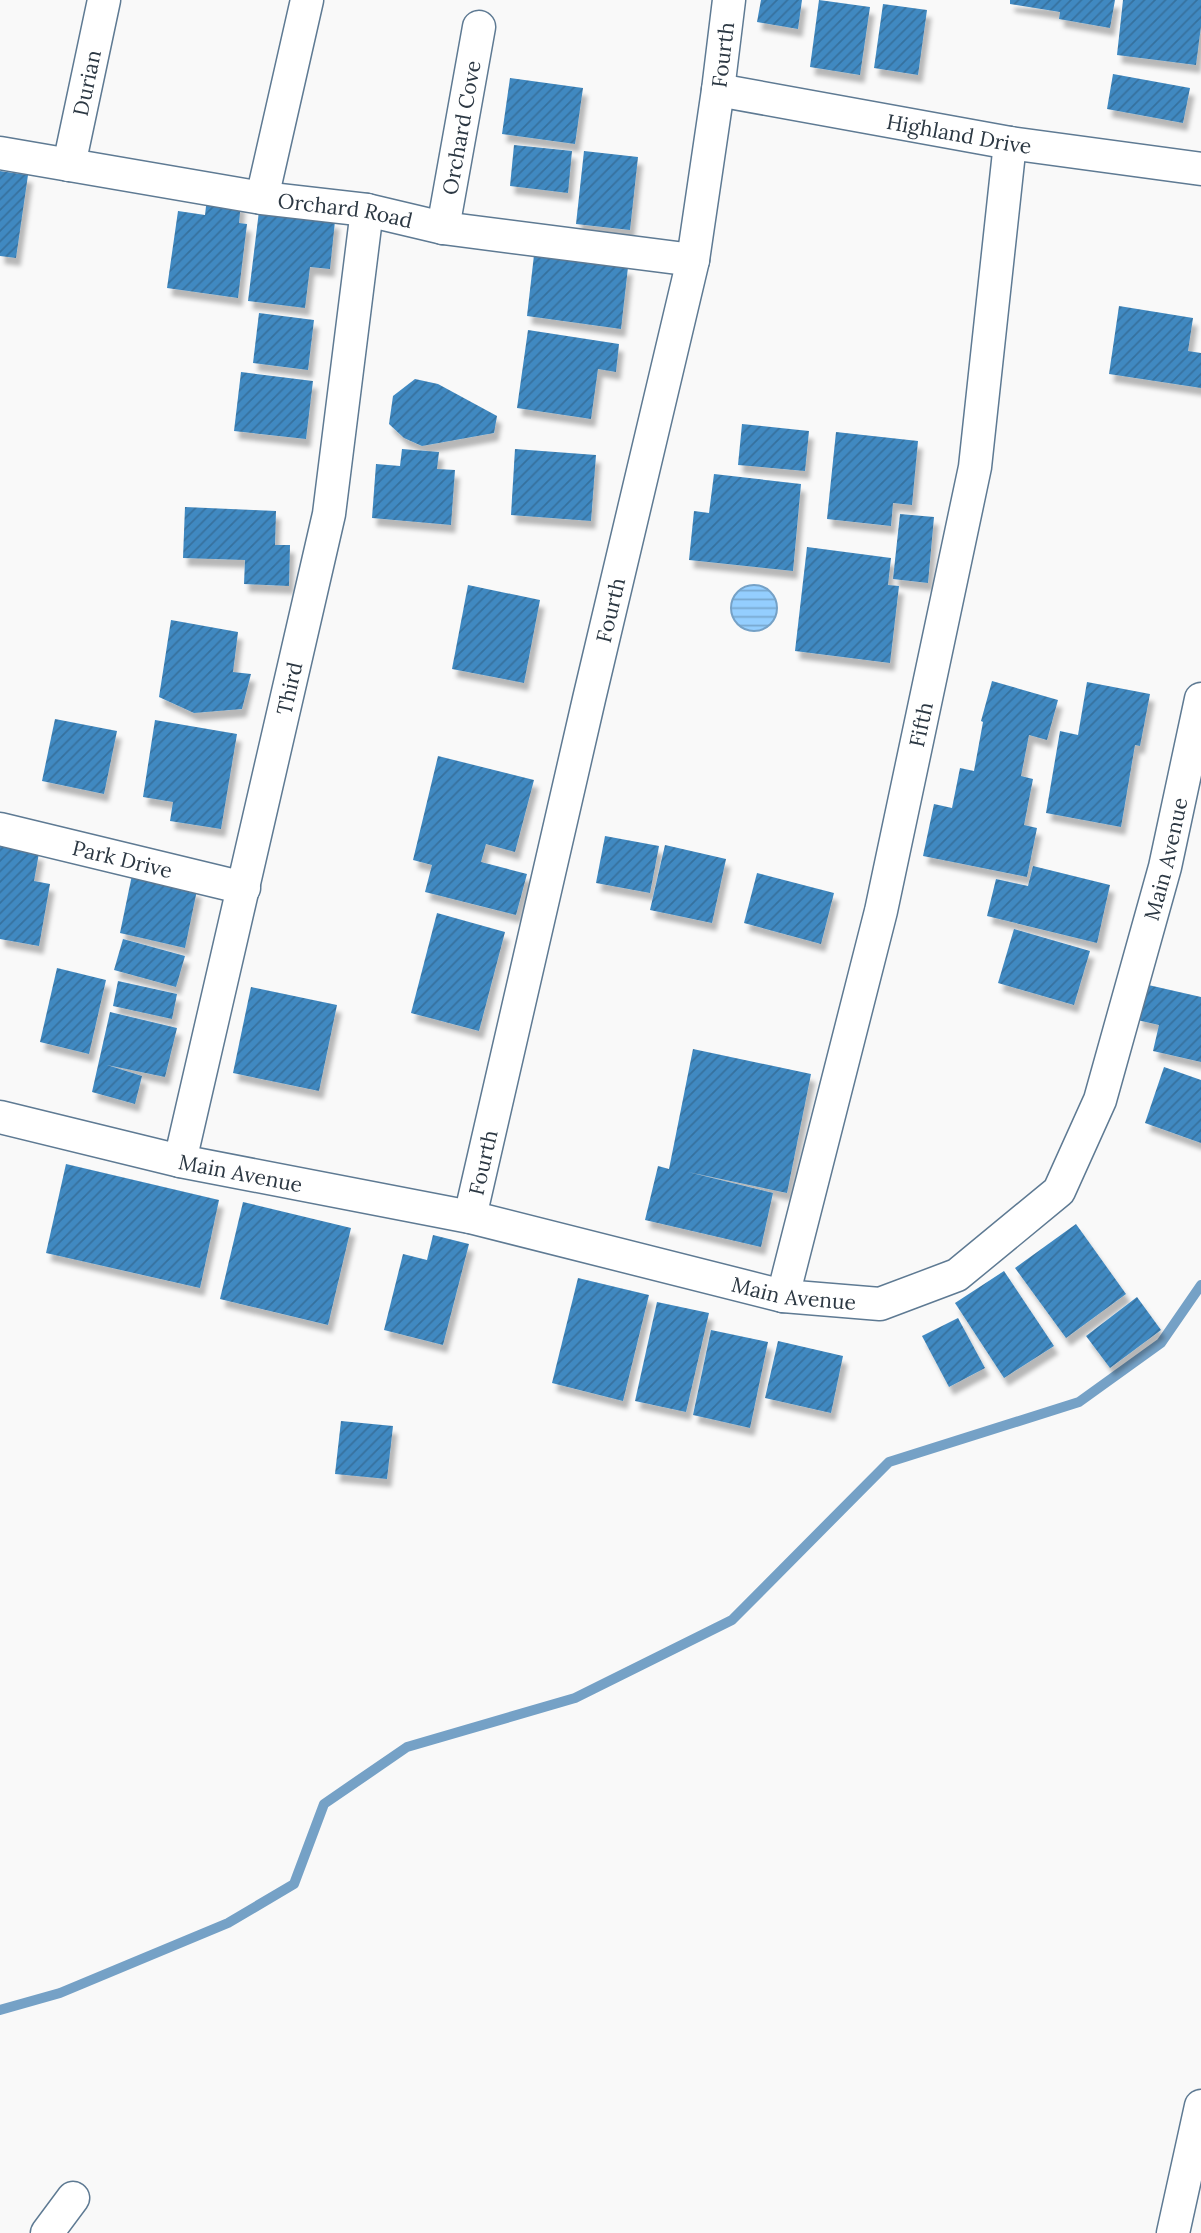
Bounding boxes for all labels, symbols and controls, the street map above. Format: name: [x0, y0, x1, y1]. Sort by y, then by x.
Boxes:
street label: Fourth: [705, 20, 740, 89]
street label: Durian: [66, 47, 107, 118]
street label: Orchard Cove: [436, 58, 486, 197]
street label: Highland Drive: [884, 107, 1033, 159]
street label: Orchard Road: [276, 186, 415, 234]
street label: Fourth: [589, 575, 631, 645]
street label: Third: [270, 659, 308, 717]
street label: Fifth: [903, 699, 938, 749]
street label: Main Avenue: [1137, 795, 1193, 923]
street label: Park Drive: [70, 834, 175, 884]
street label: Fourth: [462, 1127, 503, 1198]
street label: Main Avenue: [176, 1148, 305, 1198]
street label: Main Avenue: [729, 1270, 857, 1315]

